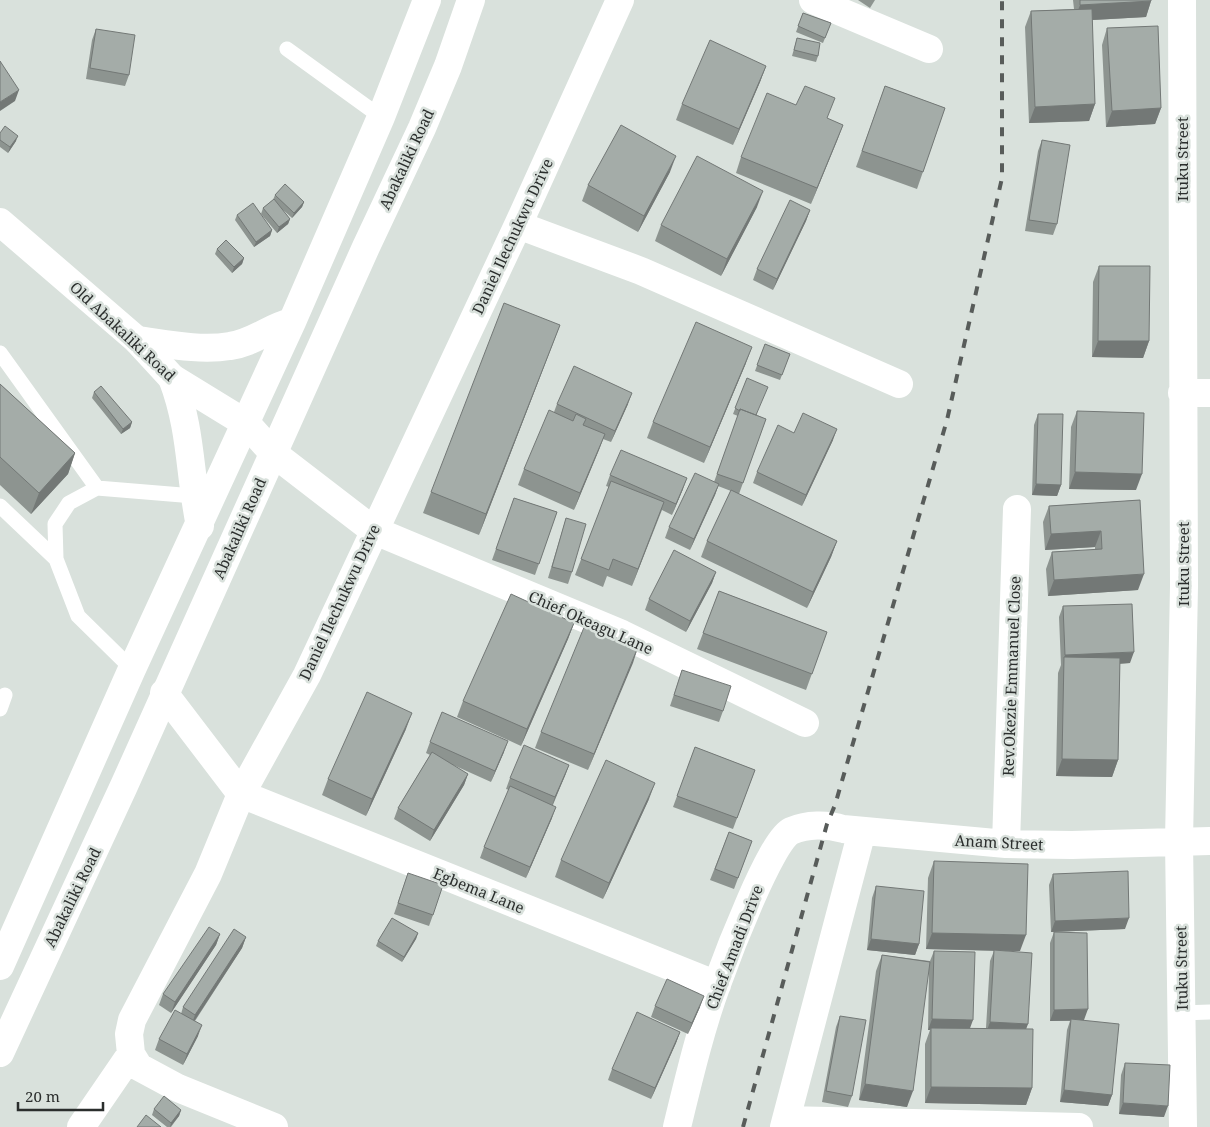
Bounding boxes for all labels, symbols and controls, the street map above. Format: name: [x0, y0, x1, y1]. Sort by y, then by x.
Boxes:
street label: Abakaliki Road: [374, 106, 438, 212]
street label: Ituku Street: [1172, 117, 1192, 201]
street label: Daniel Ilechukwu Drive: [467, 155, 557, 317]
street label: Old Abakaliki Road: [66, 277, 180, 385]
street label: Abakaliki Road: [208, 474, 270, 582]
street label: Daniel Ilechukwu Drive: [294, 521, 384, 683]
street label: Ituku Street: [1173, 522, 1193, 606]
street label: Rev.Okezie Emmanuel Close: [998, 576, 1024, 776]
street label: Chief Okeagu Lane: [526, 586, 656, 658]
street label: Anam Street: [954, 830, 1044, 854]
street label: Abakaliki Road: [39, 844, 105, 950]
street label: Egbema Lane: [430, 863, 528, 917]
street label: Chief Amadi Drive: [701, 882, 767, 1012]
street label: Ituku Street: [1170, 926, 1192, 1010]
scale bar: [18, 1080, 102, 1112]
text: 20 m: [25, 1086, 60, 1106]

